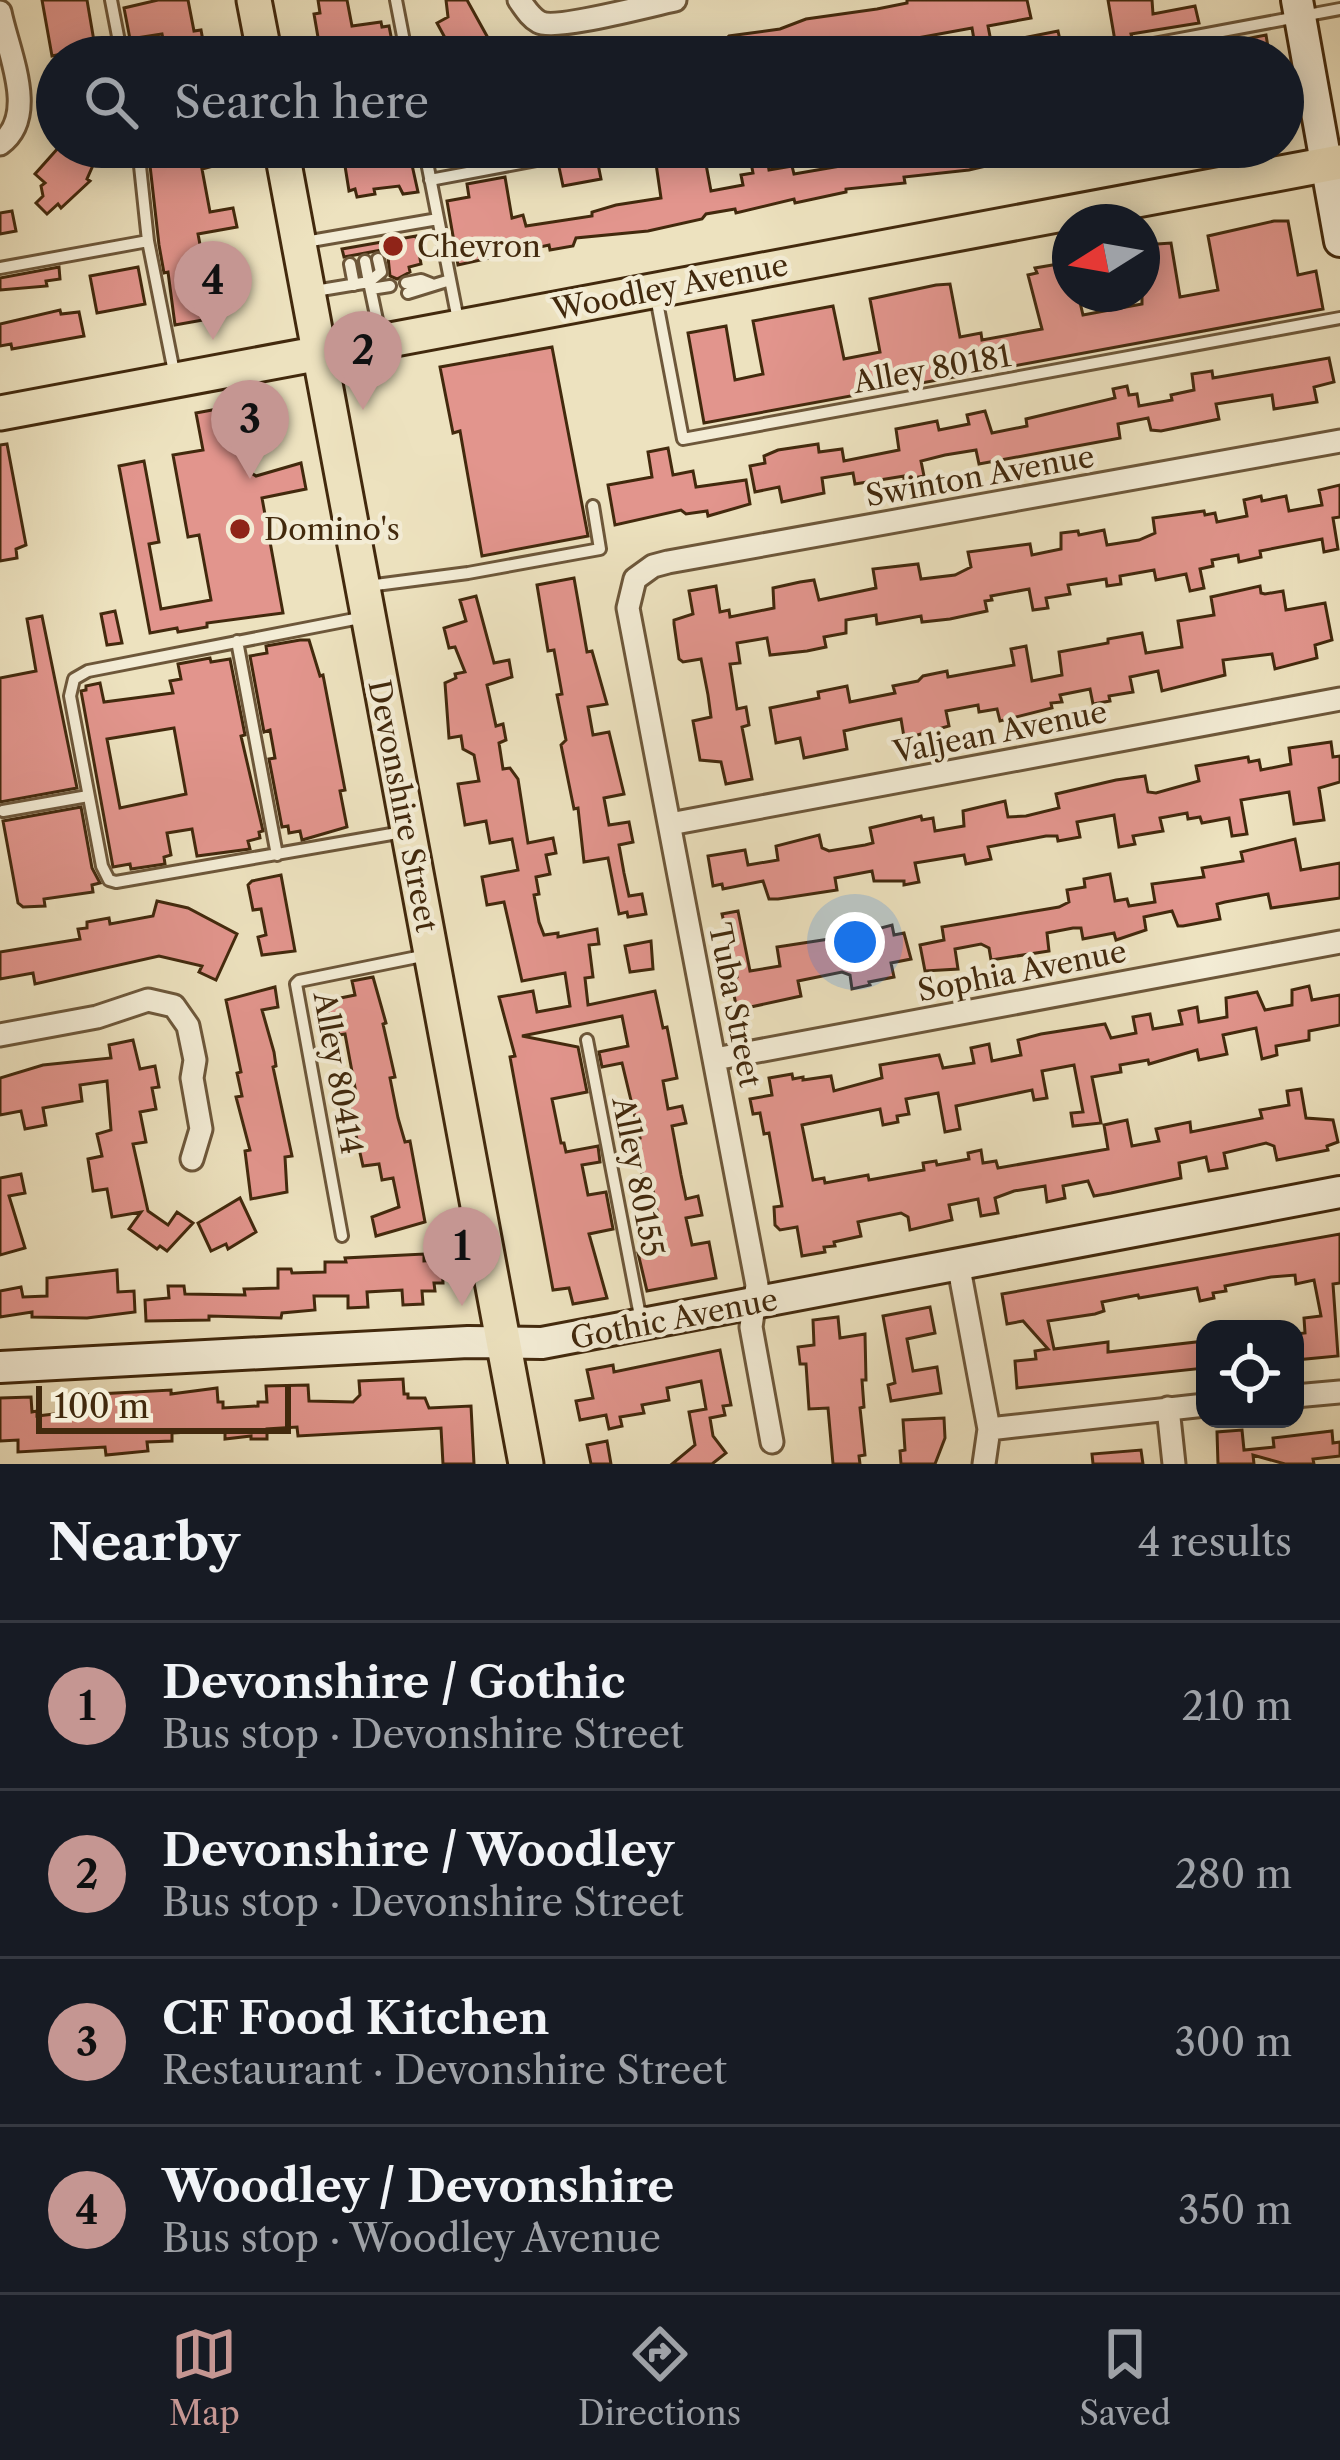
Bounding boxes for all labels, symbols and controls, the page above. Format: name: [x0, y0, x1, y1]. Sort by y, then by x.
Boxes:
search box: [36, 36, 1304, 168]
icon: search: [78, 69, 144, 135]
text: Search here: [174, 74, 429, 130]
north arrow: [1052, 204, 1160, 312]
place label: Chevron: [417, 228, 541, 265]
marker: Chevron: [380, 233, 406, 259]
pin: 4: [174, 241, 252, 340]
street label: Woodley Avenue: [548, 246, 791, 328]
pin: 2: [324, 311, 402, 410]
street label: Alley 80181: [849, 337, 1014, 401]
pin: 3: [211, 380, 289, 479]
street label: Swinton Avenue: [863, 438, 1097, 514]
place label: Domino's: [264, 511, 400, 548]
marker: Domino's: [227, 516, 253, 542]
street label: Devonshire Street: [360, 677, 446, 936]
street label: Valjean Avenue: [889, 693, 1110, 771]
your location: [825, 912, 885, 972]
street label: Tuba Street: [701, 920, 769, 1091]
street label: Sophia Avenue: [915, 933, 1129, 1009]
street label: Alley 80414: [305, 988, 370, 1157]
street label: Alley 80155: [604, 1093, 672, 1260]
pin: 1: [423, 1207, 501, 1306]
street label: Gothic Avenue: [567, 1281, 781, 1357]
map controls: [1196, 1320, 1304, 1428]
button: locate: [1196, 1320, 1304, 1428]
scale bar: [36, 1380, 291, 1433]
text: 100 m: [54, 1386, 149, 1427]
text: Nearby: [48, 1511, 240, 1573]
text: 4 results: [1138, 1518, 1292, 1566]
text: Devonshire / Gothic: [162, 1654, 625, 1710]
text: 1: [78, 1682, 96, 1730]
text: 210 m: [1182, 1682, 1292, 1730]
text: Bus stop · Devonshire Street: [162, 1710, 684, 1758]
text: Devonshire / Woodley: [162, 1822, 674, 1878]
text: 2: [75, 1850, 99, 1898]
text: 280 m: [1175, 1850, 1292, 1898]
text: Bus stop · Devonshire Street: [162, 1878, 684, 1926]
text: CF Food Kitchen: [162, 1990, 549, 2046]
text: 3: [76, 2018, 98, 2066]
text: 300 m: [1174, 2018, 1292, 2066]
text: Restaurant · Devonshire Street: [162, 2046, 727, 2094]
text: Woodley / Devonshire: [162, 2158, 674, 2214]
text: 4: [75, 2186, 99, 2234]
text: 350 m: [1178, 2186, 1292, 2234]
text: Bus stop · Woodley Avenue: [162, 2214, 661, 2262]
tab: Map: [169, 2321, 240, 2434]
tab: Directions: [578, 2321, 741, 2434]
tab: Saved: [1079, 2321, 1171, 2434]

